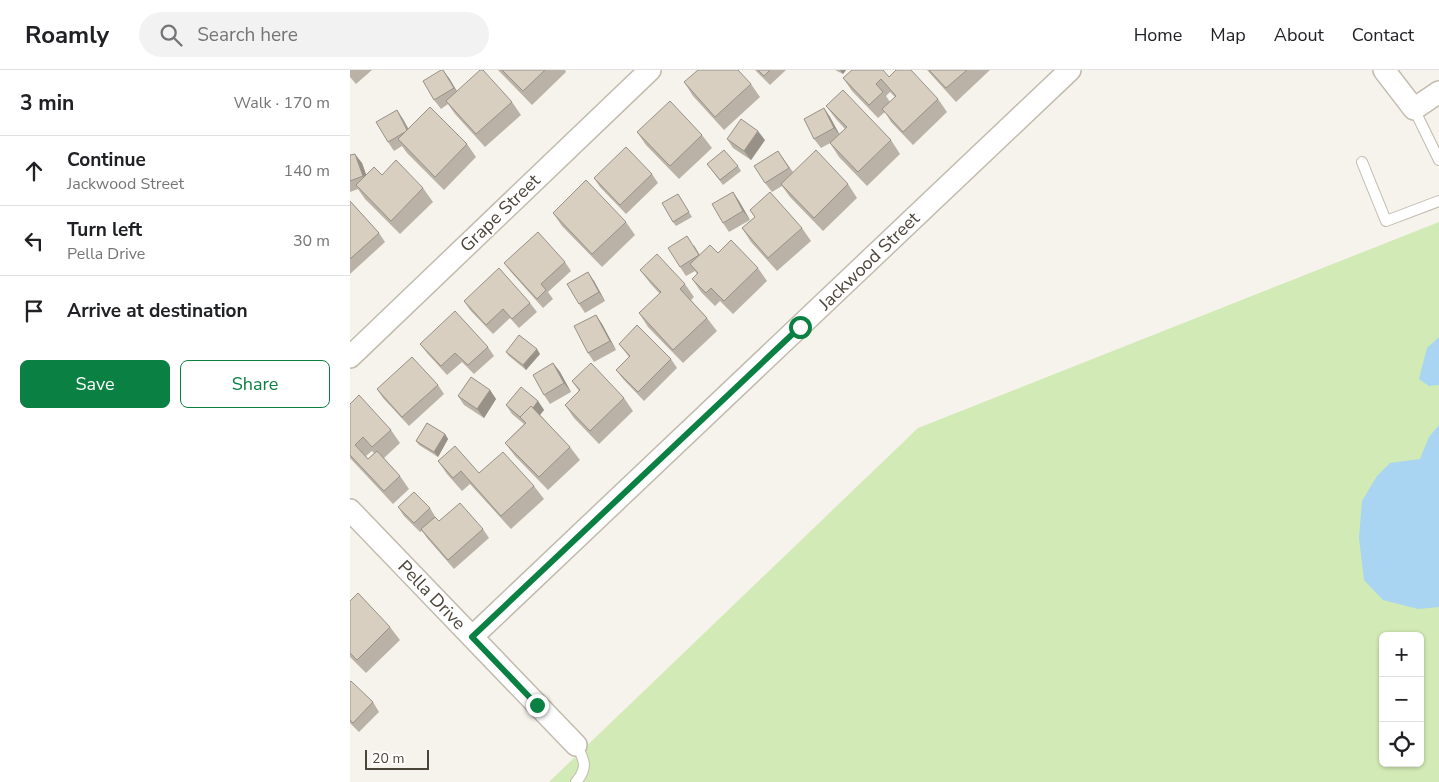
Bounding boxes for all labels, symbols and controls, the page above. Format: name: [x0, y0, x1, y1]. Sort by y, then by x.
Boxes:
search box: [139, 12, 489, 57]
text: Roamly: [25, 19, 109, 51]
icon: search: [157, 21, 185, 49]
text: Search here: [197, 22, 298, 48]
text: Home: [1134, 23, 1182, 47]
text: Map: [1210, 23, 1246, 47]
text: About: [1274, 23, 1324, 47]
text: Contact: [1352, 23, 1414, 47]
text: 3 min: [20, 89, 74, 117]
text: Walk · 170 m: [234, 92, 330, 114]
text: Continue: [67, 147, 146, 173]
icon: ahead: [20, 157, 48, 185]
text: 140 m: [283, 160, 330, 182]
street label: Grape Street: [455, 168, 546, 257]
text: Jackwood Street: [67, 173, 184, 195]
street label: Jackwood Street: [813, 206, 925, 316]
text: Turn left: [67, 217, 142, 243]
icon: left: [20, 227, 48, 255]
text: 30 m: [293, 230, 330, 252]
text: Pella Drive: [67, 243, 145, 265]
icon: arrive: [20, 297, 48, 325]
text: Arrive at destination: [67, 298, 248, 324]
route start: [789, 316, 812, 339]
button: Save: [20, 360, 170, 408]
button: Share: [180, 360, 330, 408]
street label: Pella Drive: [393, 555, 471, 635]
map controls: [1379, 632, 1424, 767]
button: +: [1379, 632, 1424, 677]
button: −: [1379, 677, 1424, 722]
route end: [526, 694, 549, 717]
button: locate: [1379, 722, 1424, 767]
scale bar: [365, 747, 429, 770]
text: 20 m: [372, 749, 404, 768]

